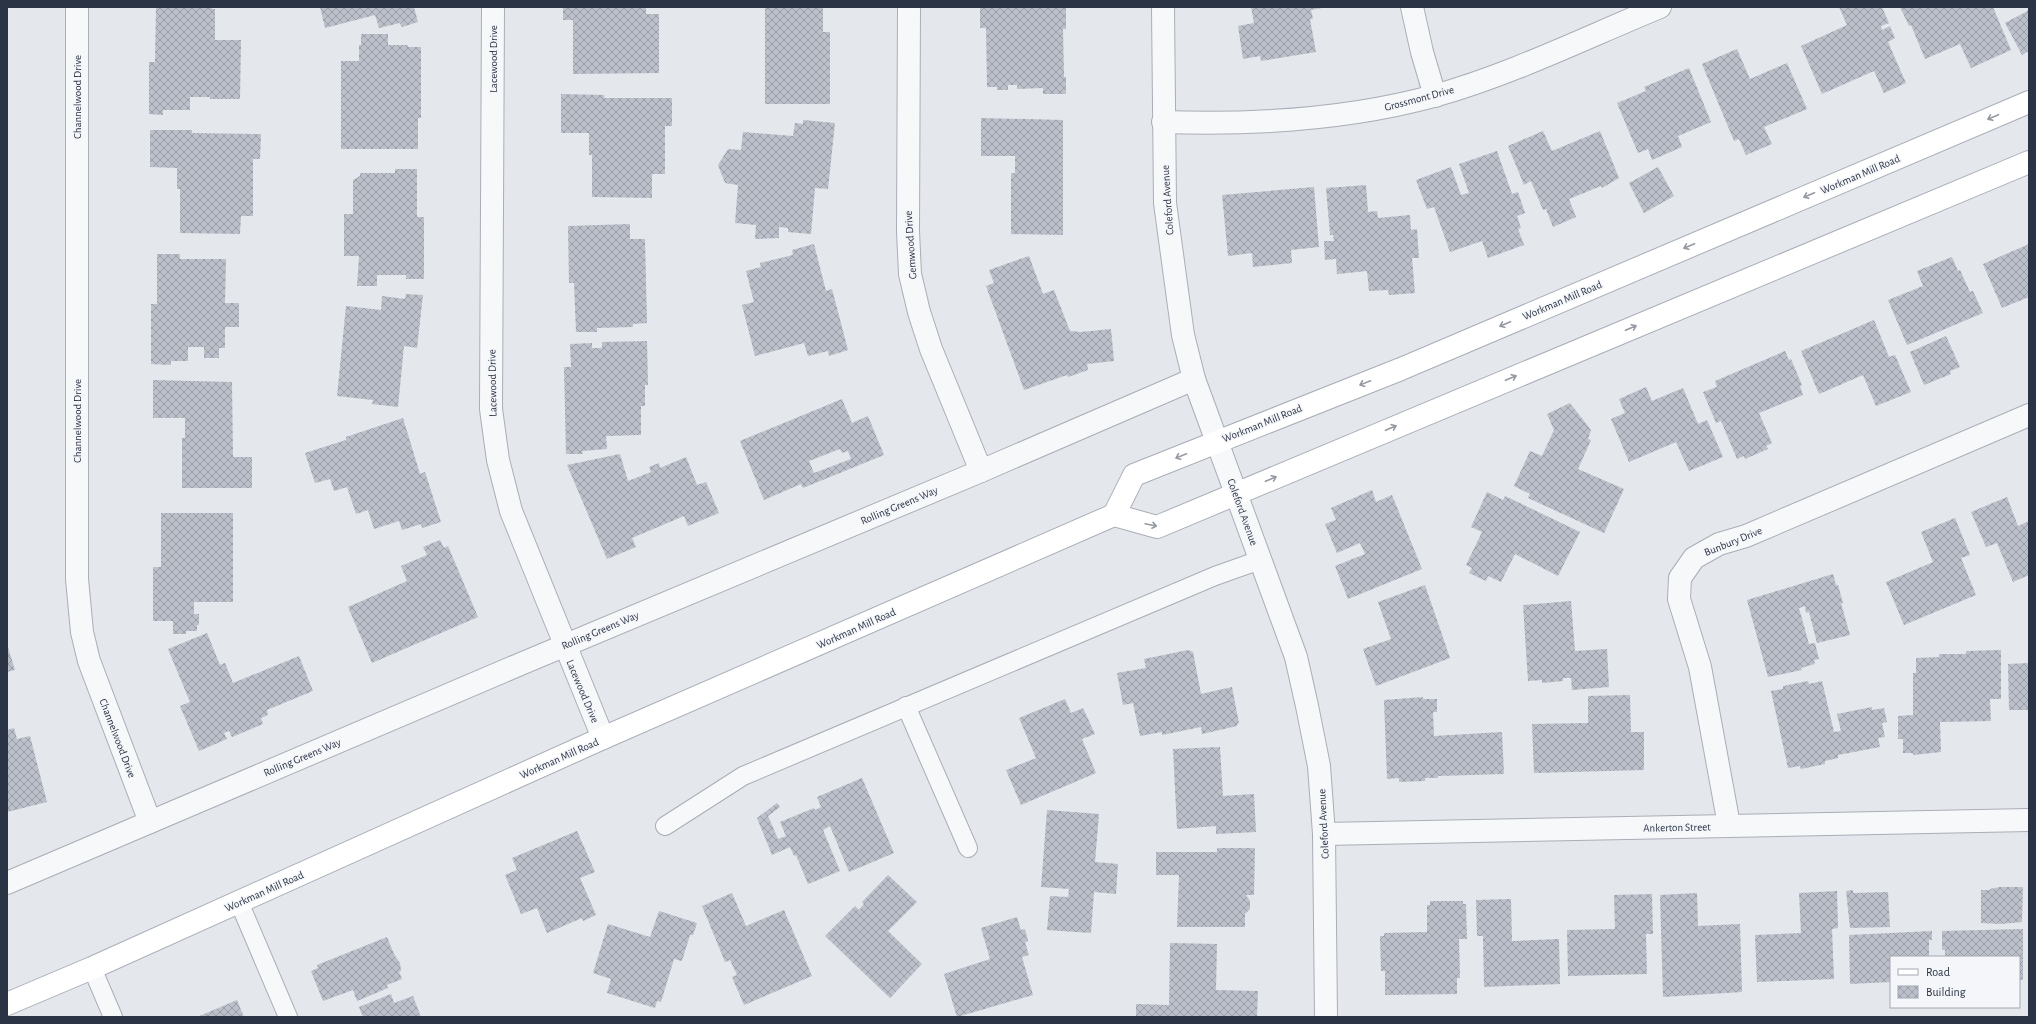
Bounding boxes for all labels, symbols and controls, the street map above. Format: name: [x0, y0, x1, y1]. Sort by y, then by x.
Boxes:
street label: Lacewood Drive: [488, 25, 499, 93]
street label: Channelwood Drive: [72, 55, 83, 139]
street label: Grossmont Drive: [1383, 84, 1455, 113]
one-way arrow: [1988, 114, 2000, 121]
street label: Workman Mill Road: [1819, 153, 1902, 196]
street label: Coleford Avenue: [1160, 165, 1175, 235]
one-way arrow: [1803, 192, 1815, 200]
street label: Gemwood Drive: [903, 210, 918, 280]
one-way arrow: [1684, 243, 1696, 250]
street label: Workman Mill Road: [1521, 279, 1604, 322]
one-way arrow: [1500, 321, 1512, 329]
one-way arrow: [1625, 324, 1637, 331]
street label: Lacewood Drive: [486, 349, 499, 417]
one-way arrow: [1505, 374, 1517, 382]
street label: Channelwood Drive: [72, 379, 83, 463]
one-way arrow: [1359, 379, 1371, 387]
street label: Workman Mill Road: [1221, 402, 1304, 444]
one-way arrow: [1385, 424, 1397, 432]
one-way arrow: [1175, 453, 1187, 460]
one-way arrow: [1265, 474, 1277, 482]
street label: Coleford Avenue: [1225, 477, 1260, 547]
street label: Rolling Greens Way: [859, 484, 940, 527]
one-way arrow: [1145, 521, 1158, 529]
street label: Bunbury Drive: [1703, 525, 1764, 558]
street label: Workman Mill Road: [815, 606, 898, 651]
street label: Rolling Greens Way: [560, 609, 641, 652]
street label: Lacewood Drive: [564, 658, 601, 724]
street label: Channelwood Drive: [97, 697, 138, 779]
street label: Rolling Greens Way: [262, 736, 343, 779]
street label: Workman Mill Road: [518, 736, 601, 781]
street label: Coleford Avenue: [1316, 789, 1331, 859]
street label: Ankerton Street: [1643, 821, 1711, 834]
street label: Workman Mill Road: [223, 869, 306, 914]
legend: [1890, 956, 2020, 1008]
text: Road: [1926, 966, 1950, 978]
text: Building: [1926, 986, 1966, 998]

